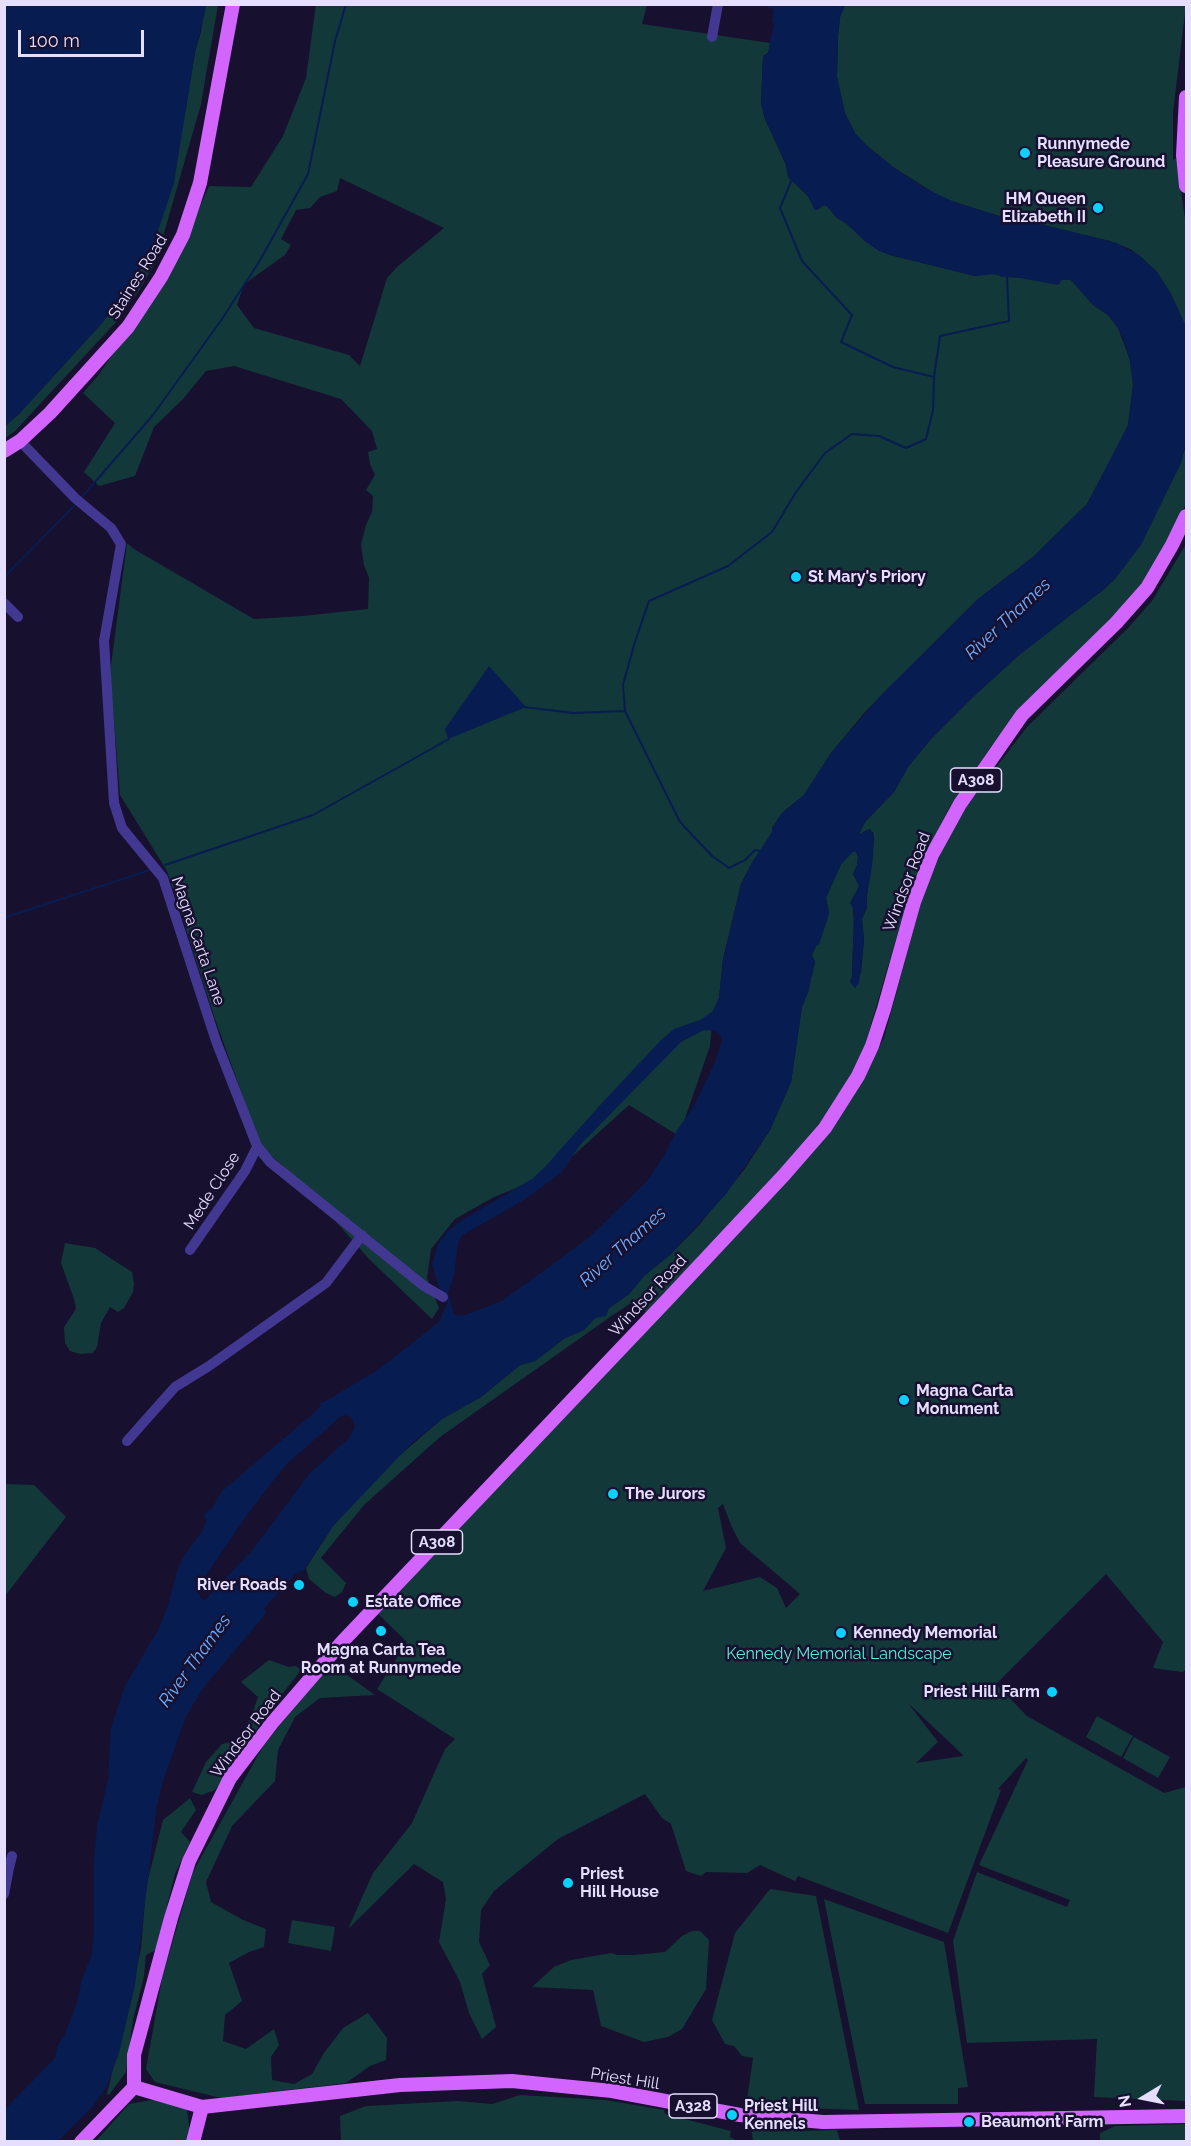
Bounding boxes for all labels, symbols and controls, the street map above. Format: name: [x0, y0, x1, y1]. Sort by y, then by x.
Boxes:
scale bar: [21, 18, 147, 56]
text: 100 m: [29, 30, 80, 51]
place label: Runnymede Pleasure Ground: [1037, 134, 1165, 172]
marker: Runnymede Pleasure Ground: [1018, 146, 1032, 160]
place label: HM Queen Elizabeth II: [1002, 189, 1086, 227]
marker: HM Queen Elizabeth II: [1091, 201, 1105, 215]
street label: Staines Road: [104, 231, 172, 323]
place label: St Mary's Priory: [808, 567, 926, 587]
marker: St Mary's Priory: [789, 570, 803, 584]
water label: River Thames: [961, 574, 1055, 664]
road number: A308: [950, 768, 1002, 792]
street label: Windsor Road: [879, 830, 935, 934]
street label: Magna Carta Lane: [167, 874, 229, 1008]
street label: Mede Close: [180, 1149, 244, 1233]
water label: River Thames: [575, 1202, 671, 1292]
street label: Windsor Road: [605, 1251, 691, 1341]
place label: Magna Carta Monument: [916, 1381, 1013, 1419]
marker: Magna Carta Monument: [897, 1393, 911, 1407]
place label: The Jurors: [625, 1484, 705, 1504]
marker: The Jurors: [606, 1487, 620, 1501]
road number: A308: [412, 1530, 462, 1554]
place label: River Roads: [197, 1575, 287, 1595]
marker: River Roads: [292, 1578, 306, 1592]
place label: Estate Office: [365, 1592, 461, 1612]
marker: Estate Office: [346, 1595, 360, 1609]
water label: River Thames: [154, 1610, 236, 1712]
place label: Kennedy Memorial: [853, 1623, 997, 1643]
marker: Magna Carta Tea Room at Runnymede: [374, 1624, 388, 1638]
marker: Kennedy Memorial: [834, 1626, 848, 1640]
place label: Magna Carta Tea Room at Runnymede: [301, 1640, 461, 1678]
park label: Kennedy Memorial Landscape: [726, 1644, 952, 1664]
place label: Priest Hill Farm: [924, 1682, 1040, 1702]
marker: Priest Hill Farm: [1045, 1685, 1059, 1699]
street label: Windsor Road: [207, 1686, 285, 1782]
place label: Priest Hill House: [580, 1864, 659, 1902]
marker: Priest Hill House: [561, 1876, 575, 1890]
street label: Priest Hill: [589, 2064, 661, 2094]
north arrow: [1113, 2068, 1173, 2128]
road number: A328: [669, 2094, 717, 2118]
text: N: [1114, 2094, 1135, 2109]
place label: Priest Hill Kennels: [744, 2096, 818, 2134]
marker: Priest Hill Kennels: [725, 2108, 739, 2122]
place label: Beaumont Farm: [981, 2112, 1103, 2132]
marker: Beaumont Farm: [962, 2115, 976, 2129]

